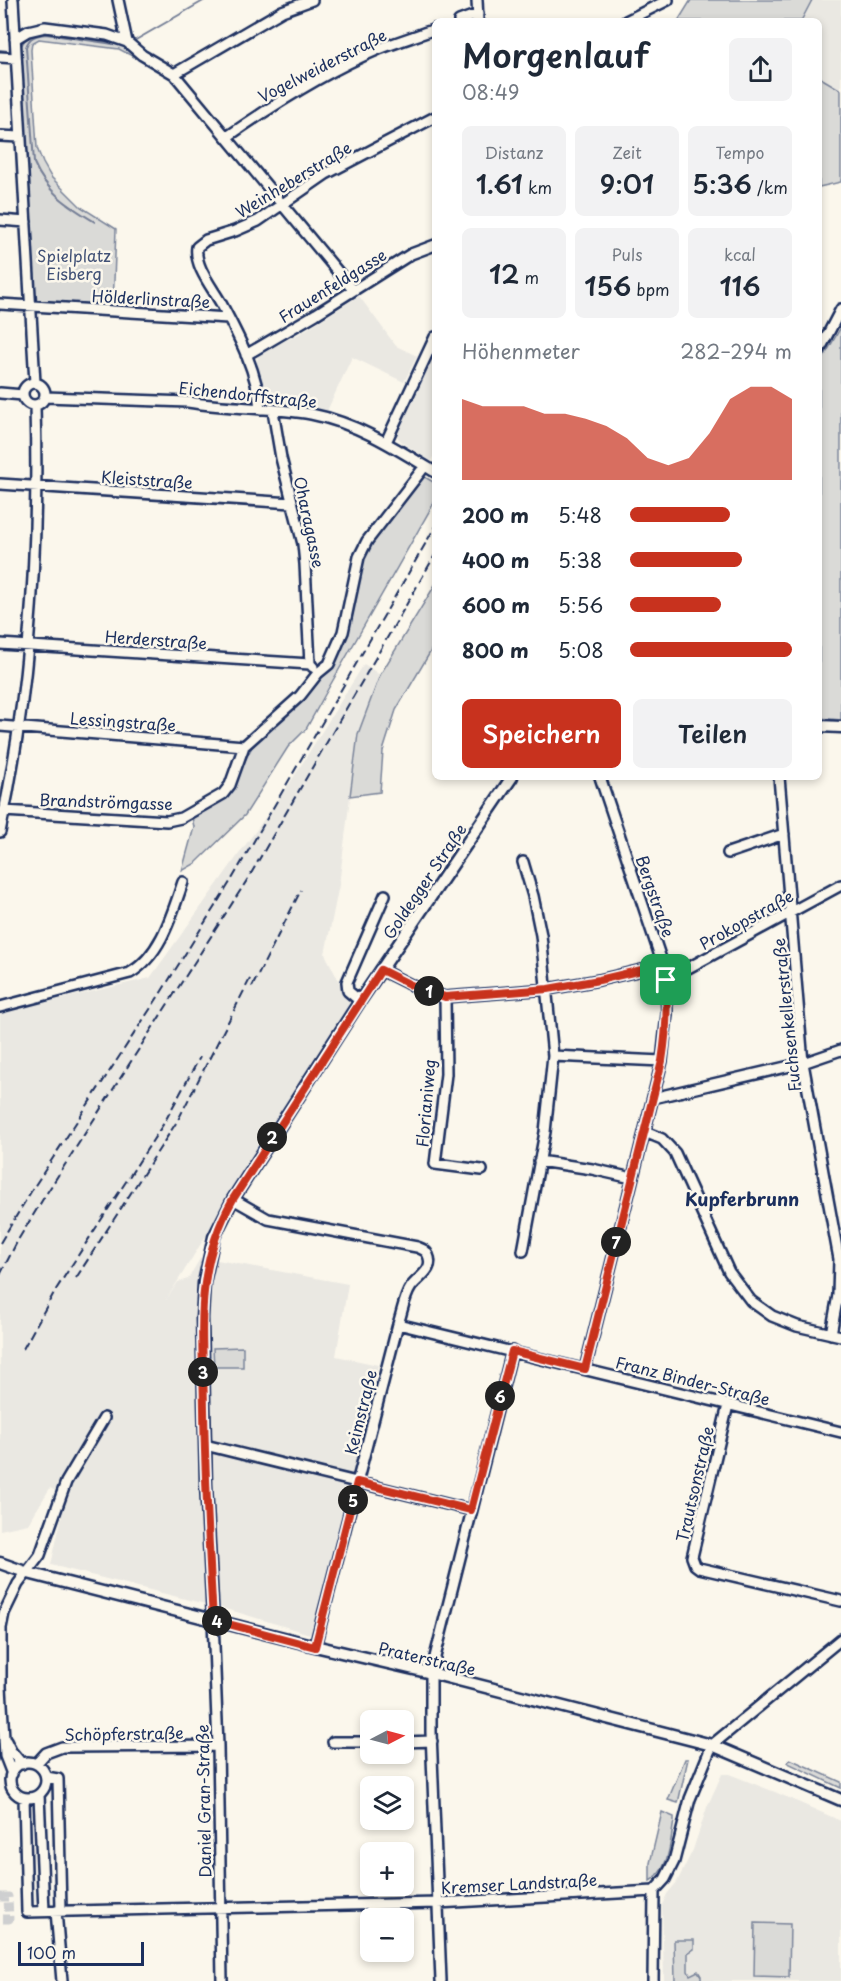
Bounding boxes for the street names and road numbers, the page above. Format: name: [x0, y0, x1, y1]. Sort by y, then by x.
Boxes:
street label: Vogelweiderstraße: [254, 22, 390, 108]
street label: Weinheberstraße: [230, 135, 356, 223]
street label: Frauenfeldgasse: [273, 242, 391, 328]
street label: Hölderlinstraße: [91, 283, 211, 313]
street label: Eichendorffstraße: [178, 375, 318, 413]
street label: Kleiststraße: [100, 464, 194, 494]
street label: Oharagasse: [289, 474, 331, 570]
street label: Herderstraße: [104, 623, 208, 655]
street label: Lessingstraße: [69, 705, 177, 737]
street label: Brandströmgasse: [39, 787, 173, 815]
street label: Goldegger Straße: [376, 818, 472, 944]
street label: Bergstraße: [631, 852, 681, 940]
street label: Prokopstraße: [695, 883, 797, 955]
street label: Fuchsenkellerstraße: [766, 937, 806, 1093]
street label: Florianiweg: [409, 1058, 441, 1148]
street label: Franz Binder-Straße: [613, 1349, 773, 1411]
street label: Keimstraße: [338, 1367, 382, 1457]
street label: Trautsonstraße: [669, 1424, 719, 1544]
street label: Praterstraße: [376, 1635, 478, 1681]
street label: Schöpferstraße: [64, 1720, 184, 1746]
street label: Daniel Gran-Straße: [190, 1724, 216, 1878]
street label: Kremser Landstraße: [440, 1867, 598, 1899]

